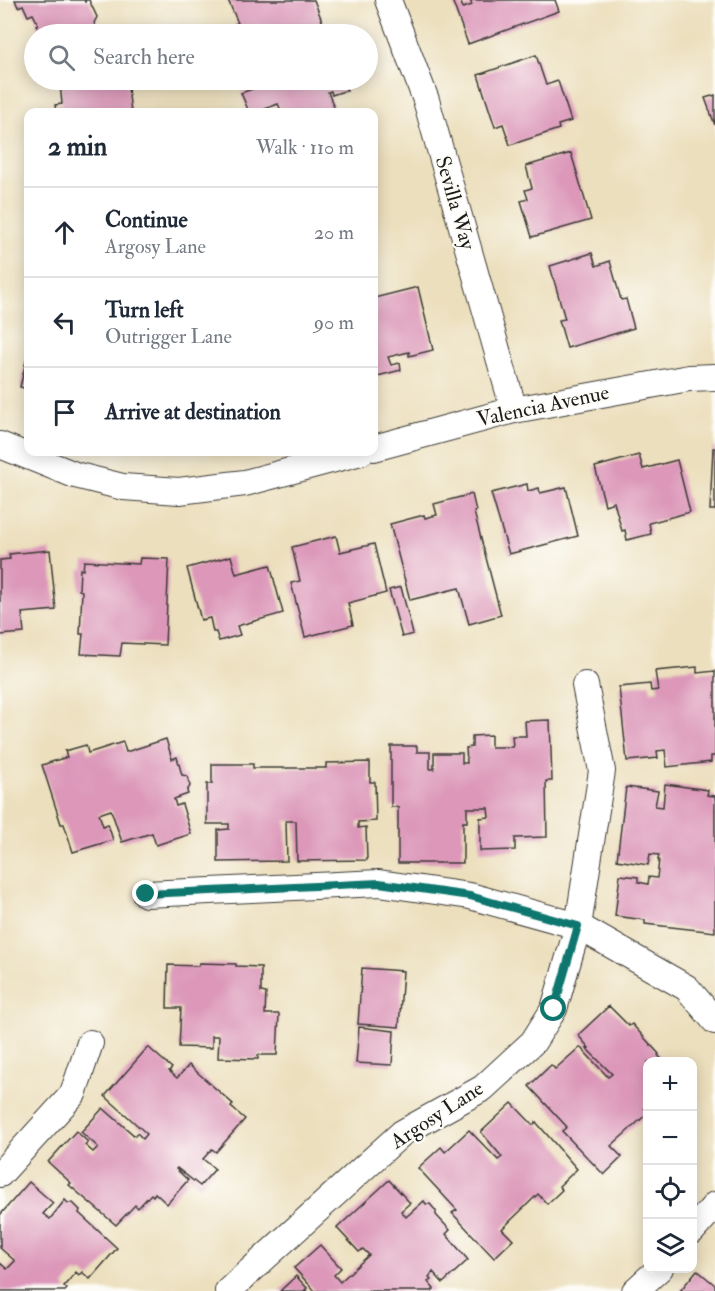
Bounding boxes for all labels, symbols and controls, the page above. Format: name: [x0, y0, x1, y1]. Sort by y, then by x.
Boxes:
search box: [24, 24, 378, 90]
icon: search: [45, 41, 78, 74]
text: Search here: [93, 43, 195, 71]
text: 2 min: [48, 131, 107, 163]
text: Walk · 110 m: [256, 135, 354, 160]
street label: Sevilla Way: [429, 153, 481, 254]
text: Continue: [105, 206, 188, 234]
icon: ahead: [48, 216, 81, 249]
text: 20 m: [314, 220, 354, 245]
text: Argosy Lane: [105, 234, 206, 259]
text: Turn left: [105, 296, 184, 324]
icon: left: [48, 306, 81, 339]
text: 90 m: [314, 310, 354, 335]
text: Outrigger Lane: [105, 324, 232, 349]
street label: Valencia Avenue: [474, 379, 612, 433]
icon: arrive: [48, 396, 81, 429]
text: Arrive at destination: [105, 398, 281, 426]
route end: [132, 880, 158, 906]
route start: [540, 995, 566, 1021]
map controls: [643, 1057, 697, 1273]
button: +: [643, 1057, 697, 1111]
street label: Argosy Lane: [384, 1075, 489, 1156]
button: −: [643, 1111, 697, 1165]
button: locate: [643, 1165, 697, 1219]
button: layers: [643, 1219, 697, 1273]

